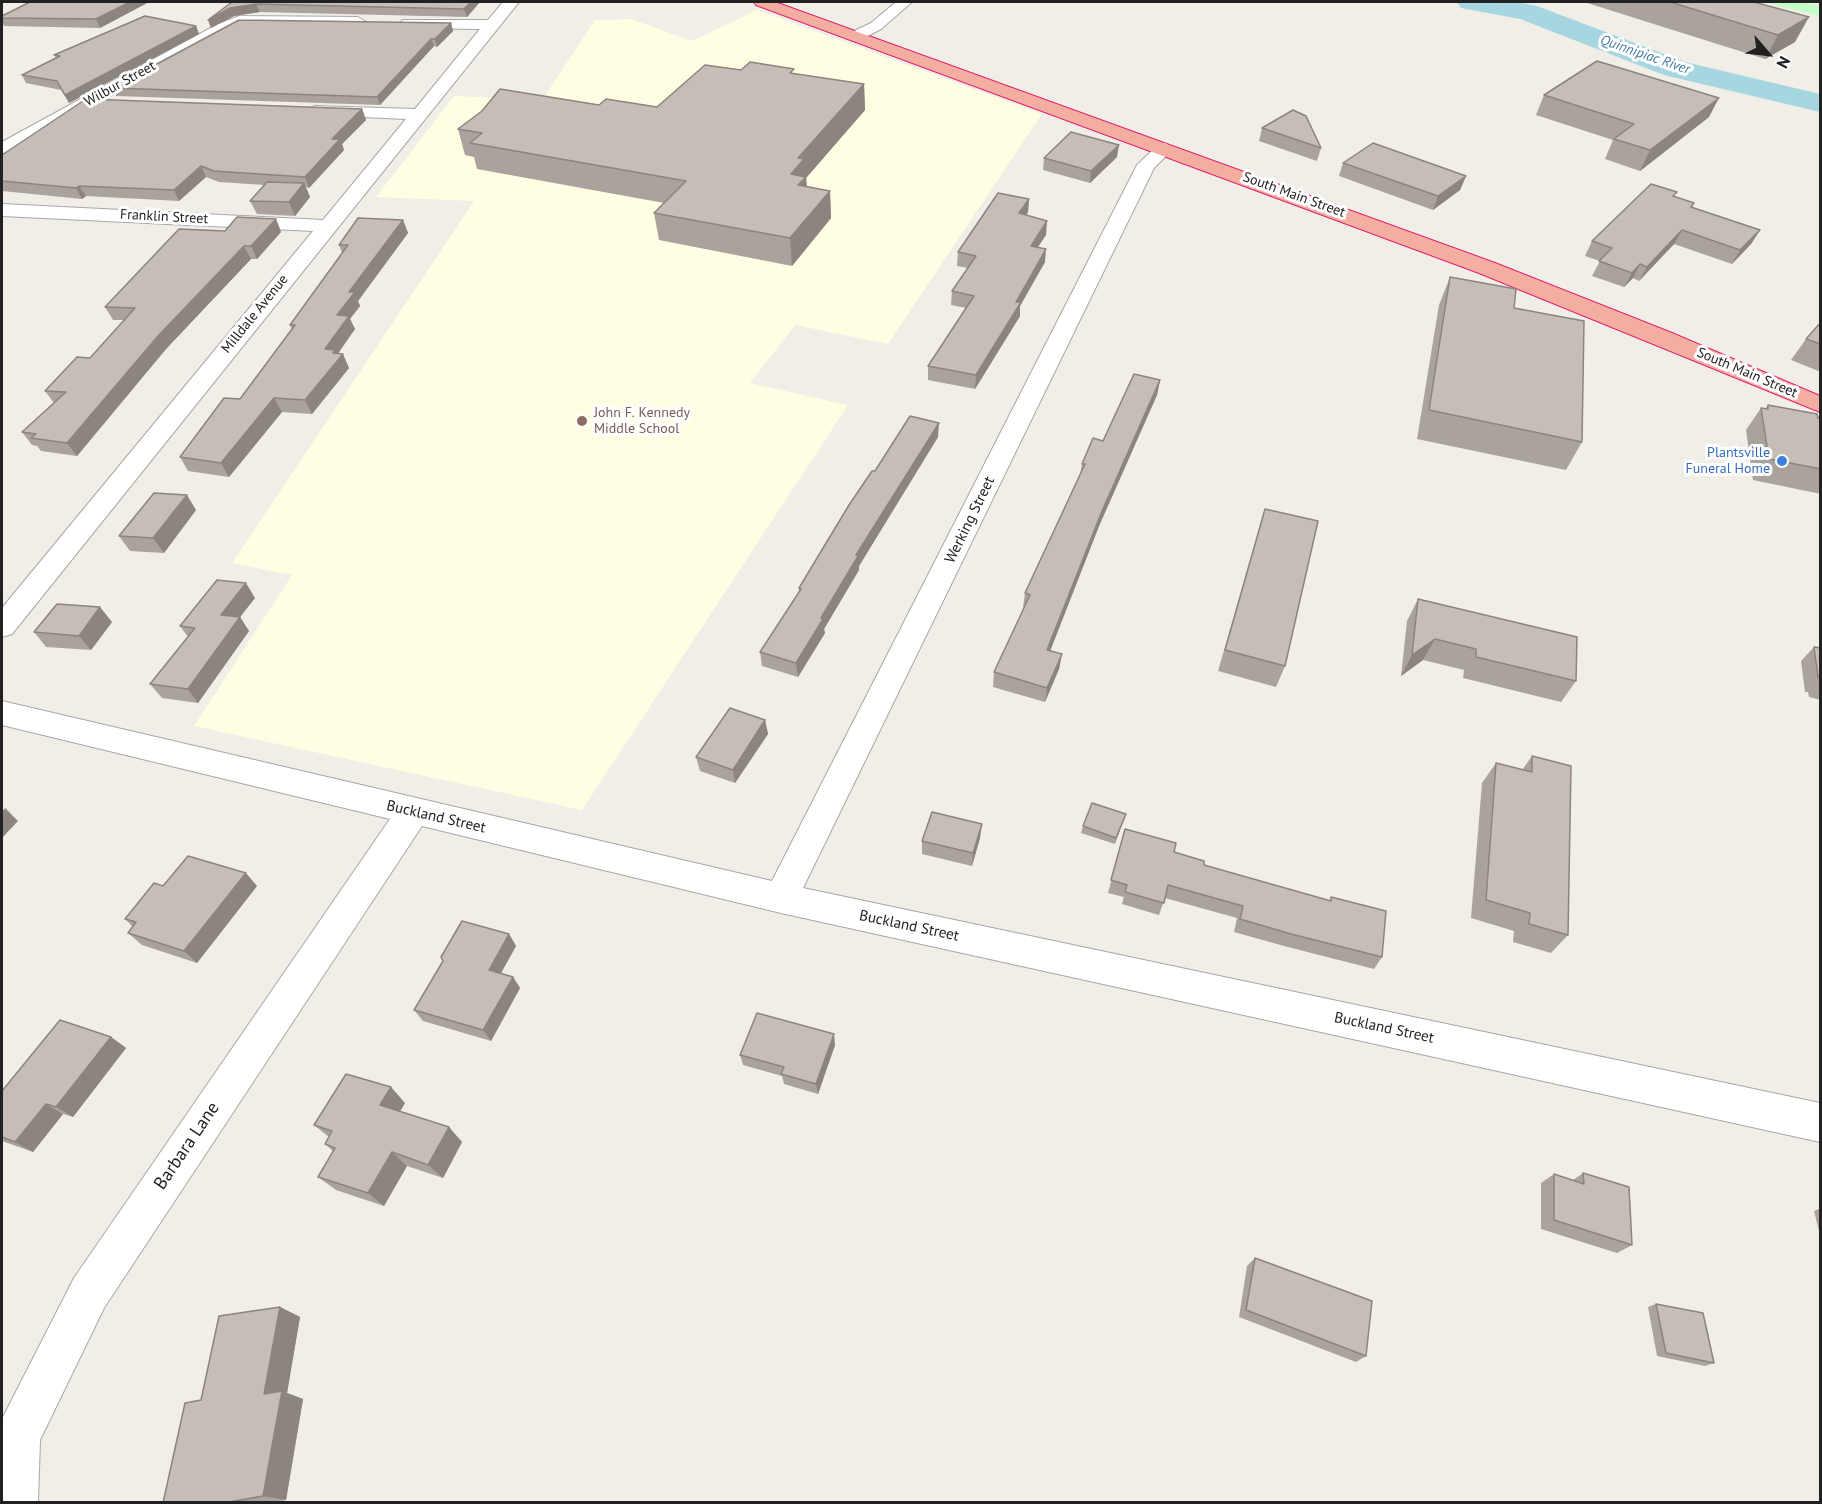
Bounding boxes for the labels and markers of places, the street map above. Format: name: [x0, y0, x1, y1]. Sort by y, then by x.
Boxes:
place label: John F. Kennedy Middle School: [594, 405, 690, 437]
marker: John F. Kennedy Middle School: [575, 414, 589, 428]
place label: Plantsville Funeral Home: [1686, 445, 1770, 478]
marker: Plantsville Funeral Home: [1775, 454, 1789, 468]

